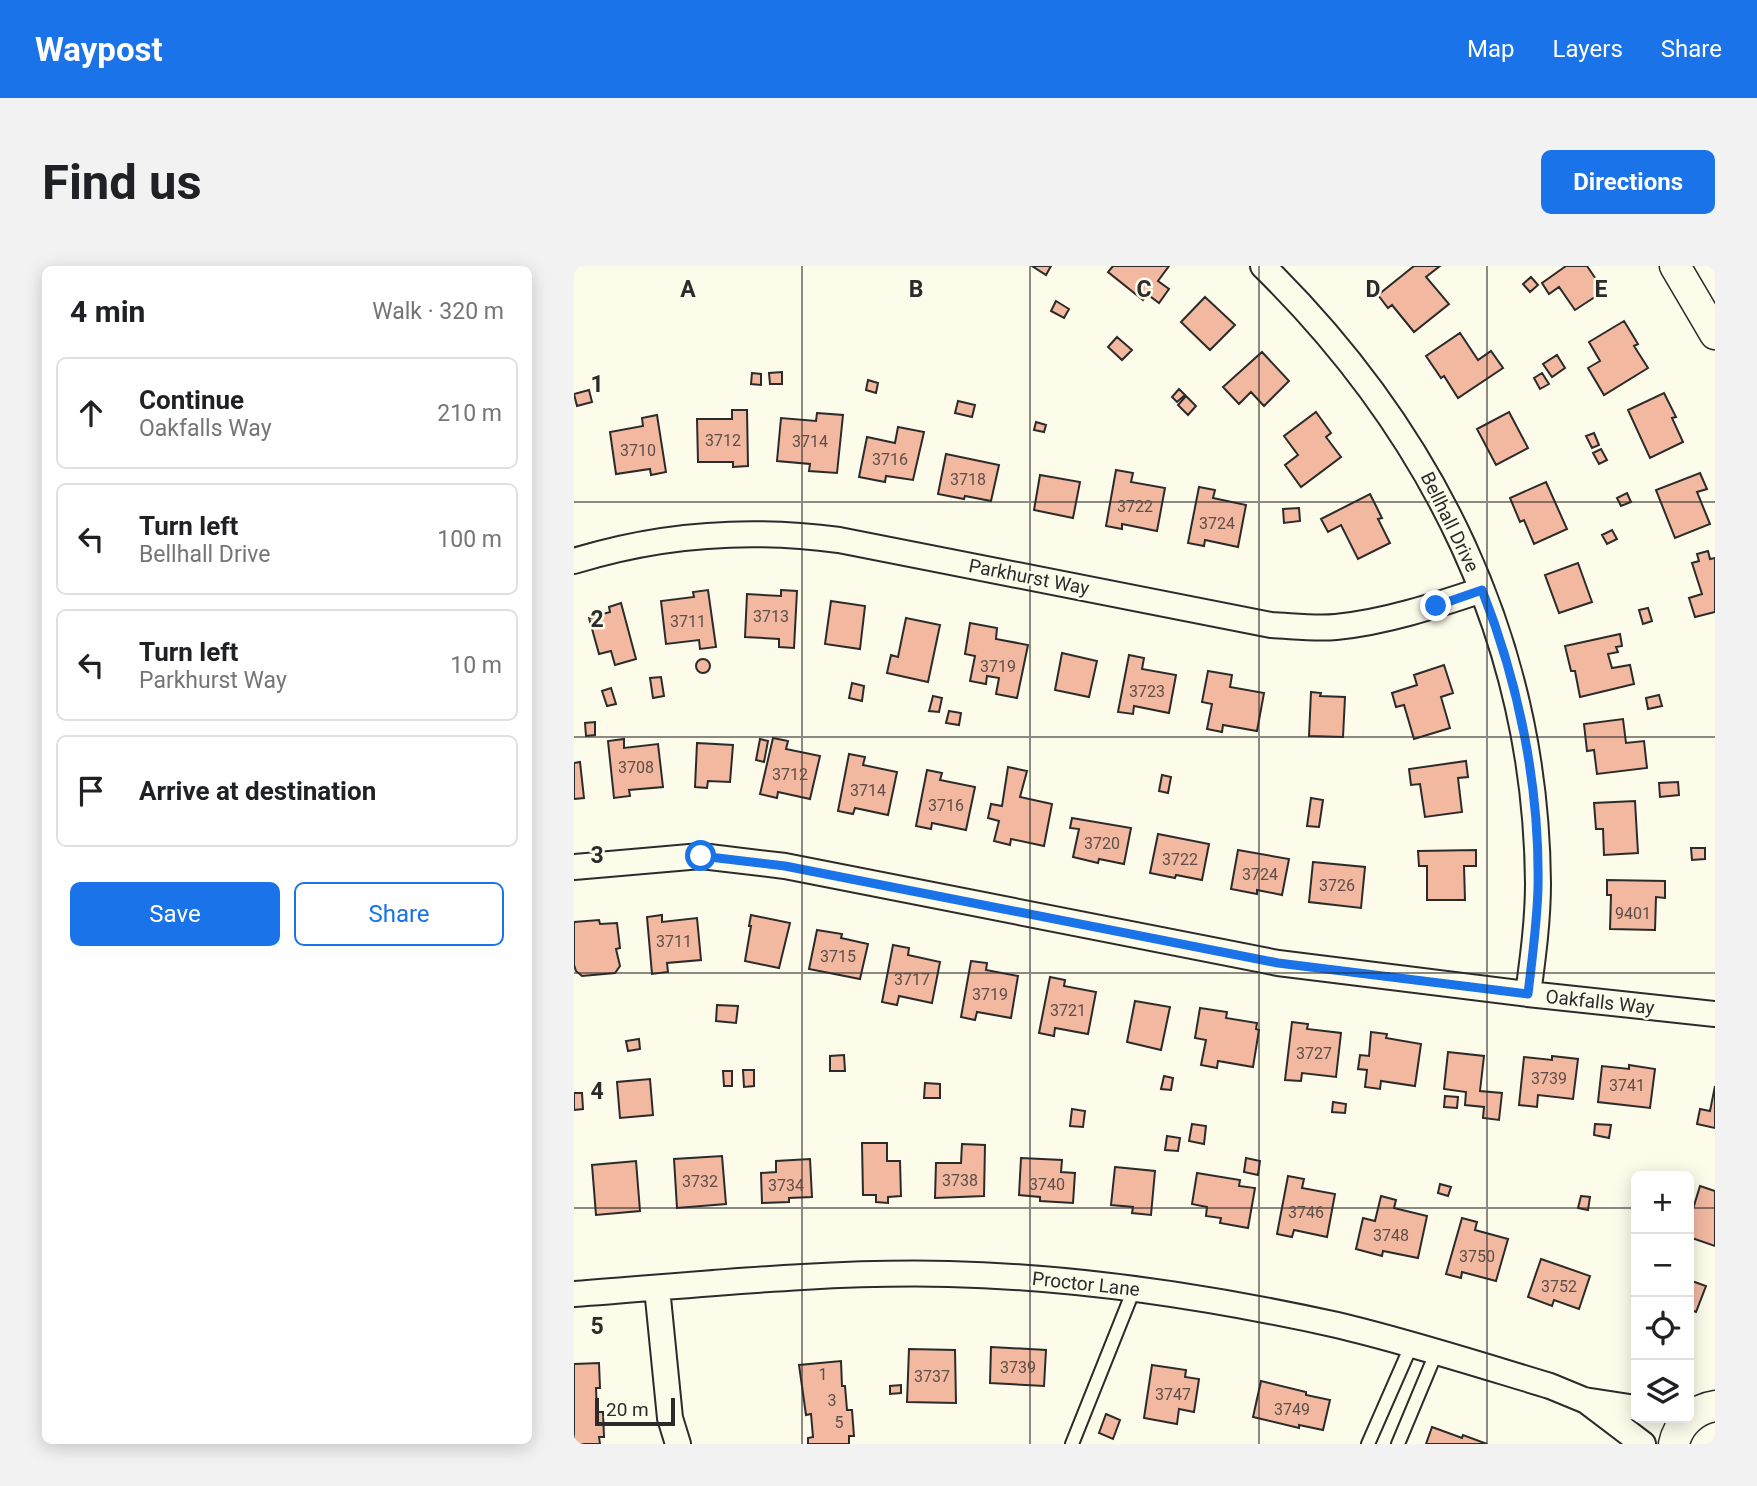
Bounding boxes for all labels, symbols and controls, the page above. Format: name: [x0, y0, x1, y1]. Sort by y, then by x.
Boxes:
text: Waypost: [35, 30, 163, 69]
text: Map: [1467, 35, 1515, 63]
text: Layers: [1553, 35, 1623, 63]
text: Share: [1661, 35, 1722, 63]
button: Directions: [1541, 150, 1715, 214]
text: Find us: [42, 154, 202, 211]
text: A: [680, 276, 696, 303]
text: B: [909, 276, 923, 303]
text: C: [1136, 276, 1152, 303]
text: D: [1366, 276, 1380, 303]
text: E: [1595, 276, 1608, 303]
text: 4 min: [70, 294, 145, 329]
text: Walk · 320 m: [372, 298, 504, 325]
text: 1: [590, 371, 604, 398]
text: Continue: [139, 385, 244, 415]
icon: ahead: [72, 394, 110, 432]
text: 210 m: [437, 400, 502, 427]
text: Oakfalls Way: [139, 415, 272, 442]
house number: 3712: [705, 431, 741, 450]
house number: 3714: [792, 432, 828, 451]
house number: 3710: [620, 441, 656, 460]
house number: 3716: [872, 450, 908, 469]
street label: Bellhall Drive: [1416, 468, 1484, 576]
house number: 3718: [950, 470, 986, 489]
house number: 3722: [1117, 497, 1153, 516]
text: Turn left: [139, 511, 238, 541]
house number: 3724: [1199, 514, 1235, 533]
icon: left: [72, 520, 110, 558]
text: 100 m: [437, 526, 502, 553]
text: Bellhall Drive: [139, 541, 270, 568]
street label: Parkhurst Way: [967, 554, 1091, 600]
route end: [1420, 590, 1451, 621]
text: 2: [590, 606, 604, 633]
house number: 3713: [753, 607, 789, 626]
house number: 3711: [670, 612, 706, 631]
text: Turn left: [139, 637, 238, 667]
icon: left: [72, 646, 110, 684]
text: 10 m: [450, 652, 502, 679]
house number: 3719: [980, 657, 1016, 676]
text: Parkhurst Way: [139, 667, 287, 694]
house number: 3723: [1129, 682, 1165, 701]
house number: 3708: [618, 758, 654, 777]
house number: 3712: [772, 765, 808, 784]
icon: arrive: [72, 772, 110, 810]
text: Arrive at destination: [139, 776, 376, 806]
house number: 3714: [850, 781, 886, 800]
house number: 3716: [928, 796, 964, 815]
house number: 3720: [1084, 834, 1120, 853]
route start: [685, 840, 716, 871]
text: 3: [590, 842, 604, 869]
house number: 3722: [1162, 850, 1198, 869]
house number: 3724: [1242, 865, 1278, 884]
house number: 3726: [1319, 876, 1355, 895]
button: Save: [70, 882, 280, 946]
button: Share: [294, 882, 504, 946]
house number: 9401: [1615, 904, 1651, 923]
house number: 3711: [656, 932, 692, 951]
house number: 3715: [820, 947, 856, 966]
house number: 3717: [894, 970, 930, 989]
house number: 3719: [972, 985, 1008, 1004]
street label: Oakfalls Way: [1544, 985, 1656, 1019]
house number: 3721: [1050, 1001, 1086, 1020]
house number: 3727: [1296, 1044, 1332, 1063]
house number: 3739: [1531, 1069, 1567, 1088]
house number: 3741: [1609, 1076, 1645, 1095]
text: 4: [590, 1078, 604, 1105]
house number: 3738: [942, 1171, 978, 1190]
map controls: [1631, 1171, 1694, 1423]
button: +: [1631, 1171, 1694, 1234]
house number: 3732: [682, 1172, 718, 1191]
house number: 3740: [1029, 1175, 1065, 1194]
house number: 3734: [768, 1176, 804, 1195]
house number: 3746: [1288, 1203, 1324, 1222]
house number: 3748: [1373, 1226, 1409, 1245]
button: −: [1631, 1234, 1694, 1297]
house number: 3750: [1459, 1247, 1495, 1266]
street label: Proctor Lane: [1031, 1267, 1141, 1301]
house number: 3752: [1541, 1277, 1577, 1296]
button: locate: [1631, 1297, 1694, 1360]
text: 5: [590, 1313, 604, 1340]
house number: 3739: [1000, 1358, 1036, 1377]
button: layers: [1631, 1360, 1694, 1423]
house number: 1: [819, 1365, 828, 1384]
house number: 3737: [914, 1367, 950, 1386]
house number: 3747: [1155, 1385, 1191, 1404]
house number: 3: [828, 1391, 837, 1410]
scale bar: [595, 1395, 676, 1427]
text: 20 m: [606, 1398, 649, 1421]
house number: 3749: [1274, 1400, 1310, 1419]
house number: 5: [835, 1413, 844, 1432]

